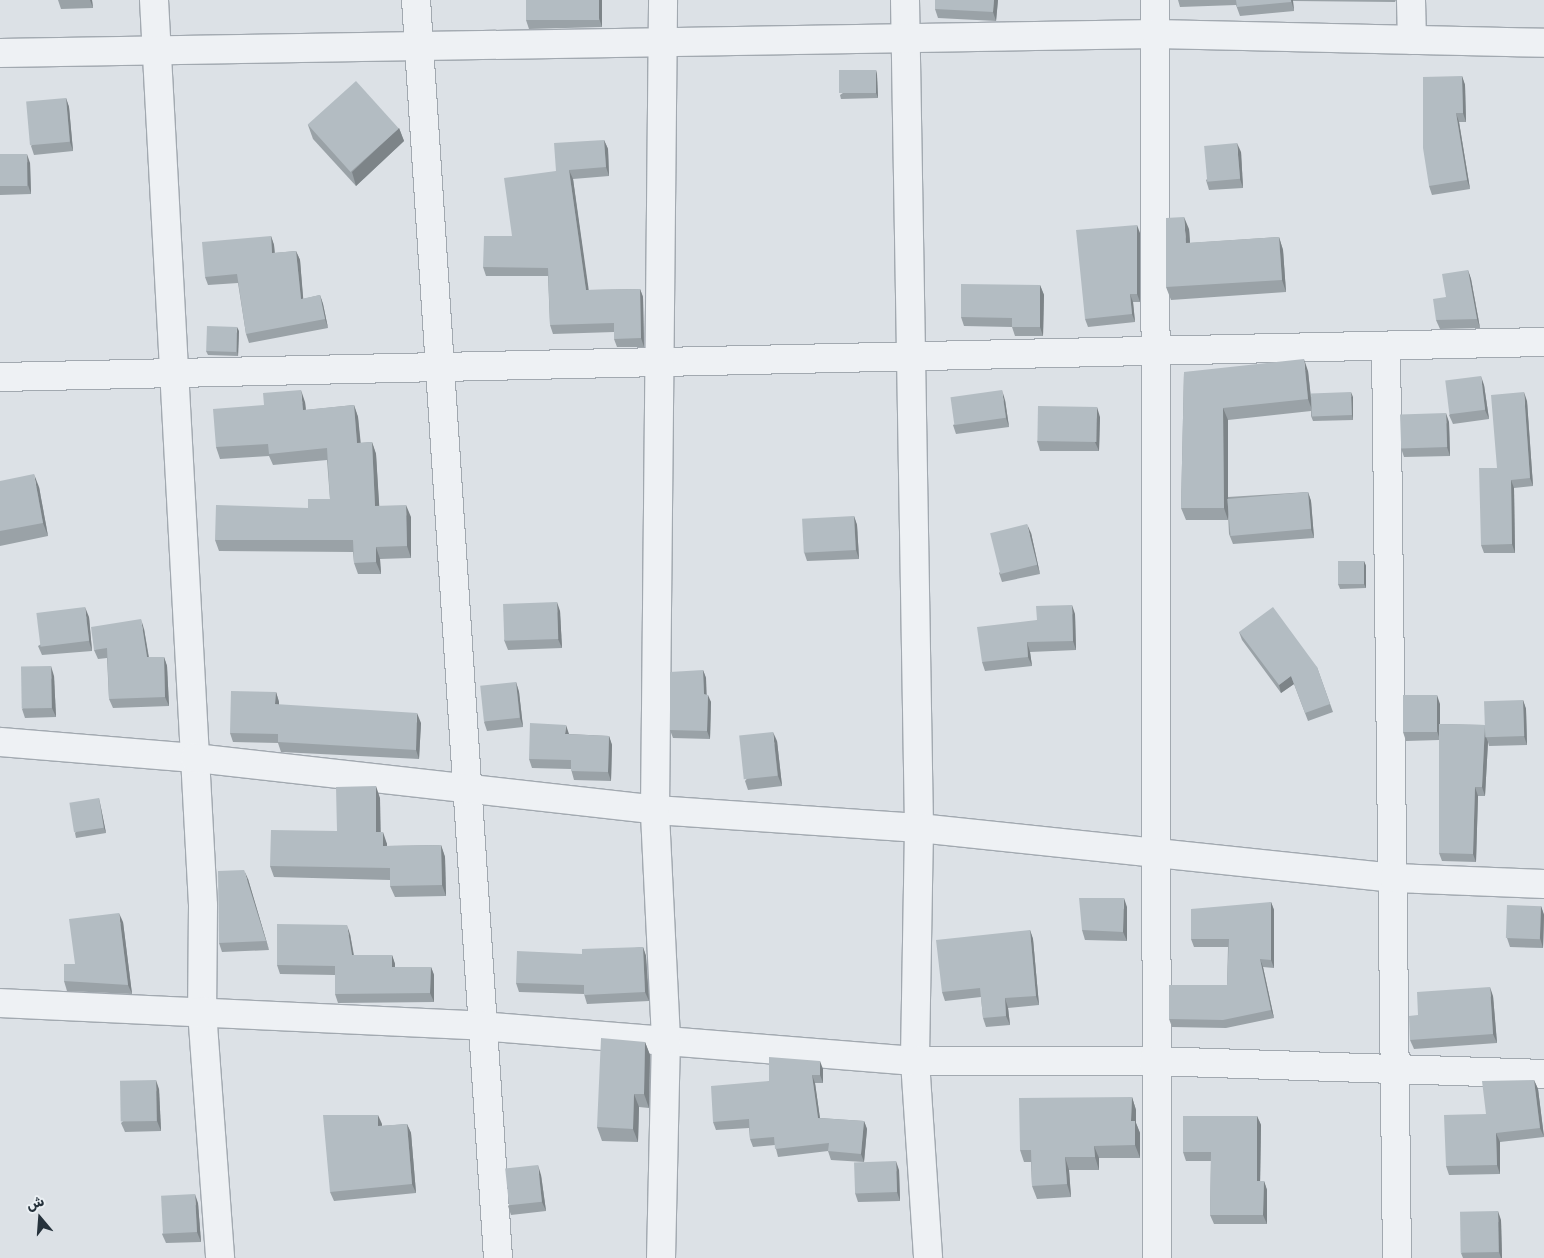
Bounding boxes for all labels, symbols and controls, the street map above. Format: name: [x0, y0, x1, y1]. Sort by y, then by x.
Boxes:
text: ش: [24, 1192, 46, 1214]
north arrow: [15, 1193, 65, 1243]

